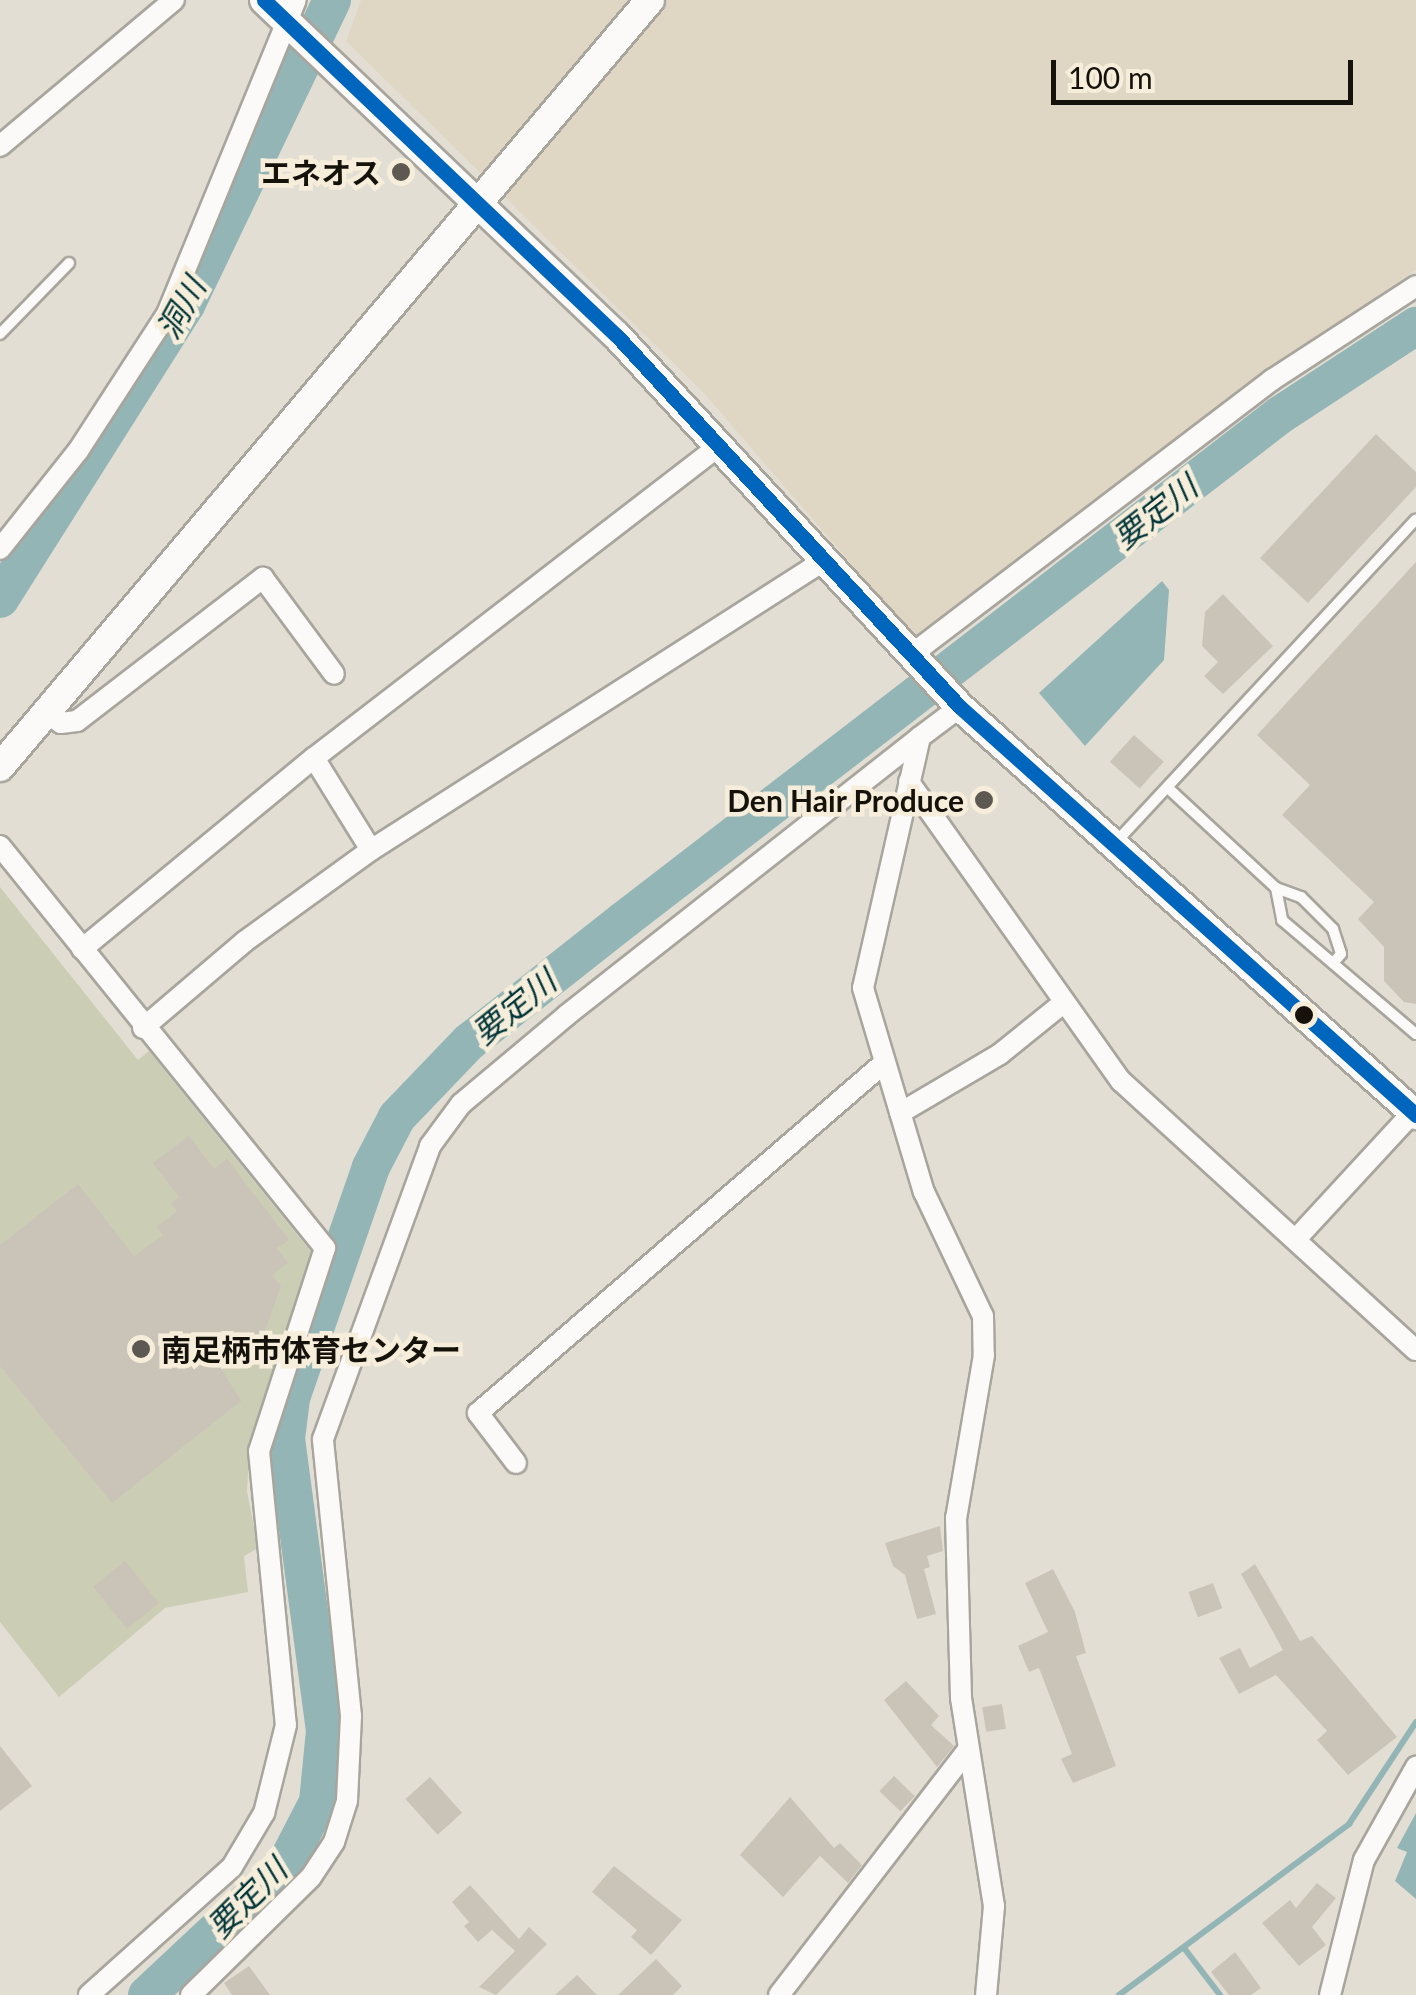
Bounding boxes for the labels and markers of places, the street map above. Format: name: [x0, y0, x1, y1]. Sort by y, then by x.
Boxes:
place label: エネオス: [261, 154, 381, 190]
marker: エネオス: [390, 161, 412, 183]
place label: Den Hair Produce: [727, 782, 964, 818]
marker: Den Hair Produce: [973, 789, 995, 811]
unlabelled marker: [1294, 1005, 1314, 1025]
place label: 南足柄市体育センター: [161, 1331, 461, 1367]
marker: 南足柄市体育センター: [130, 1338, 152, 1360]

